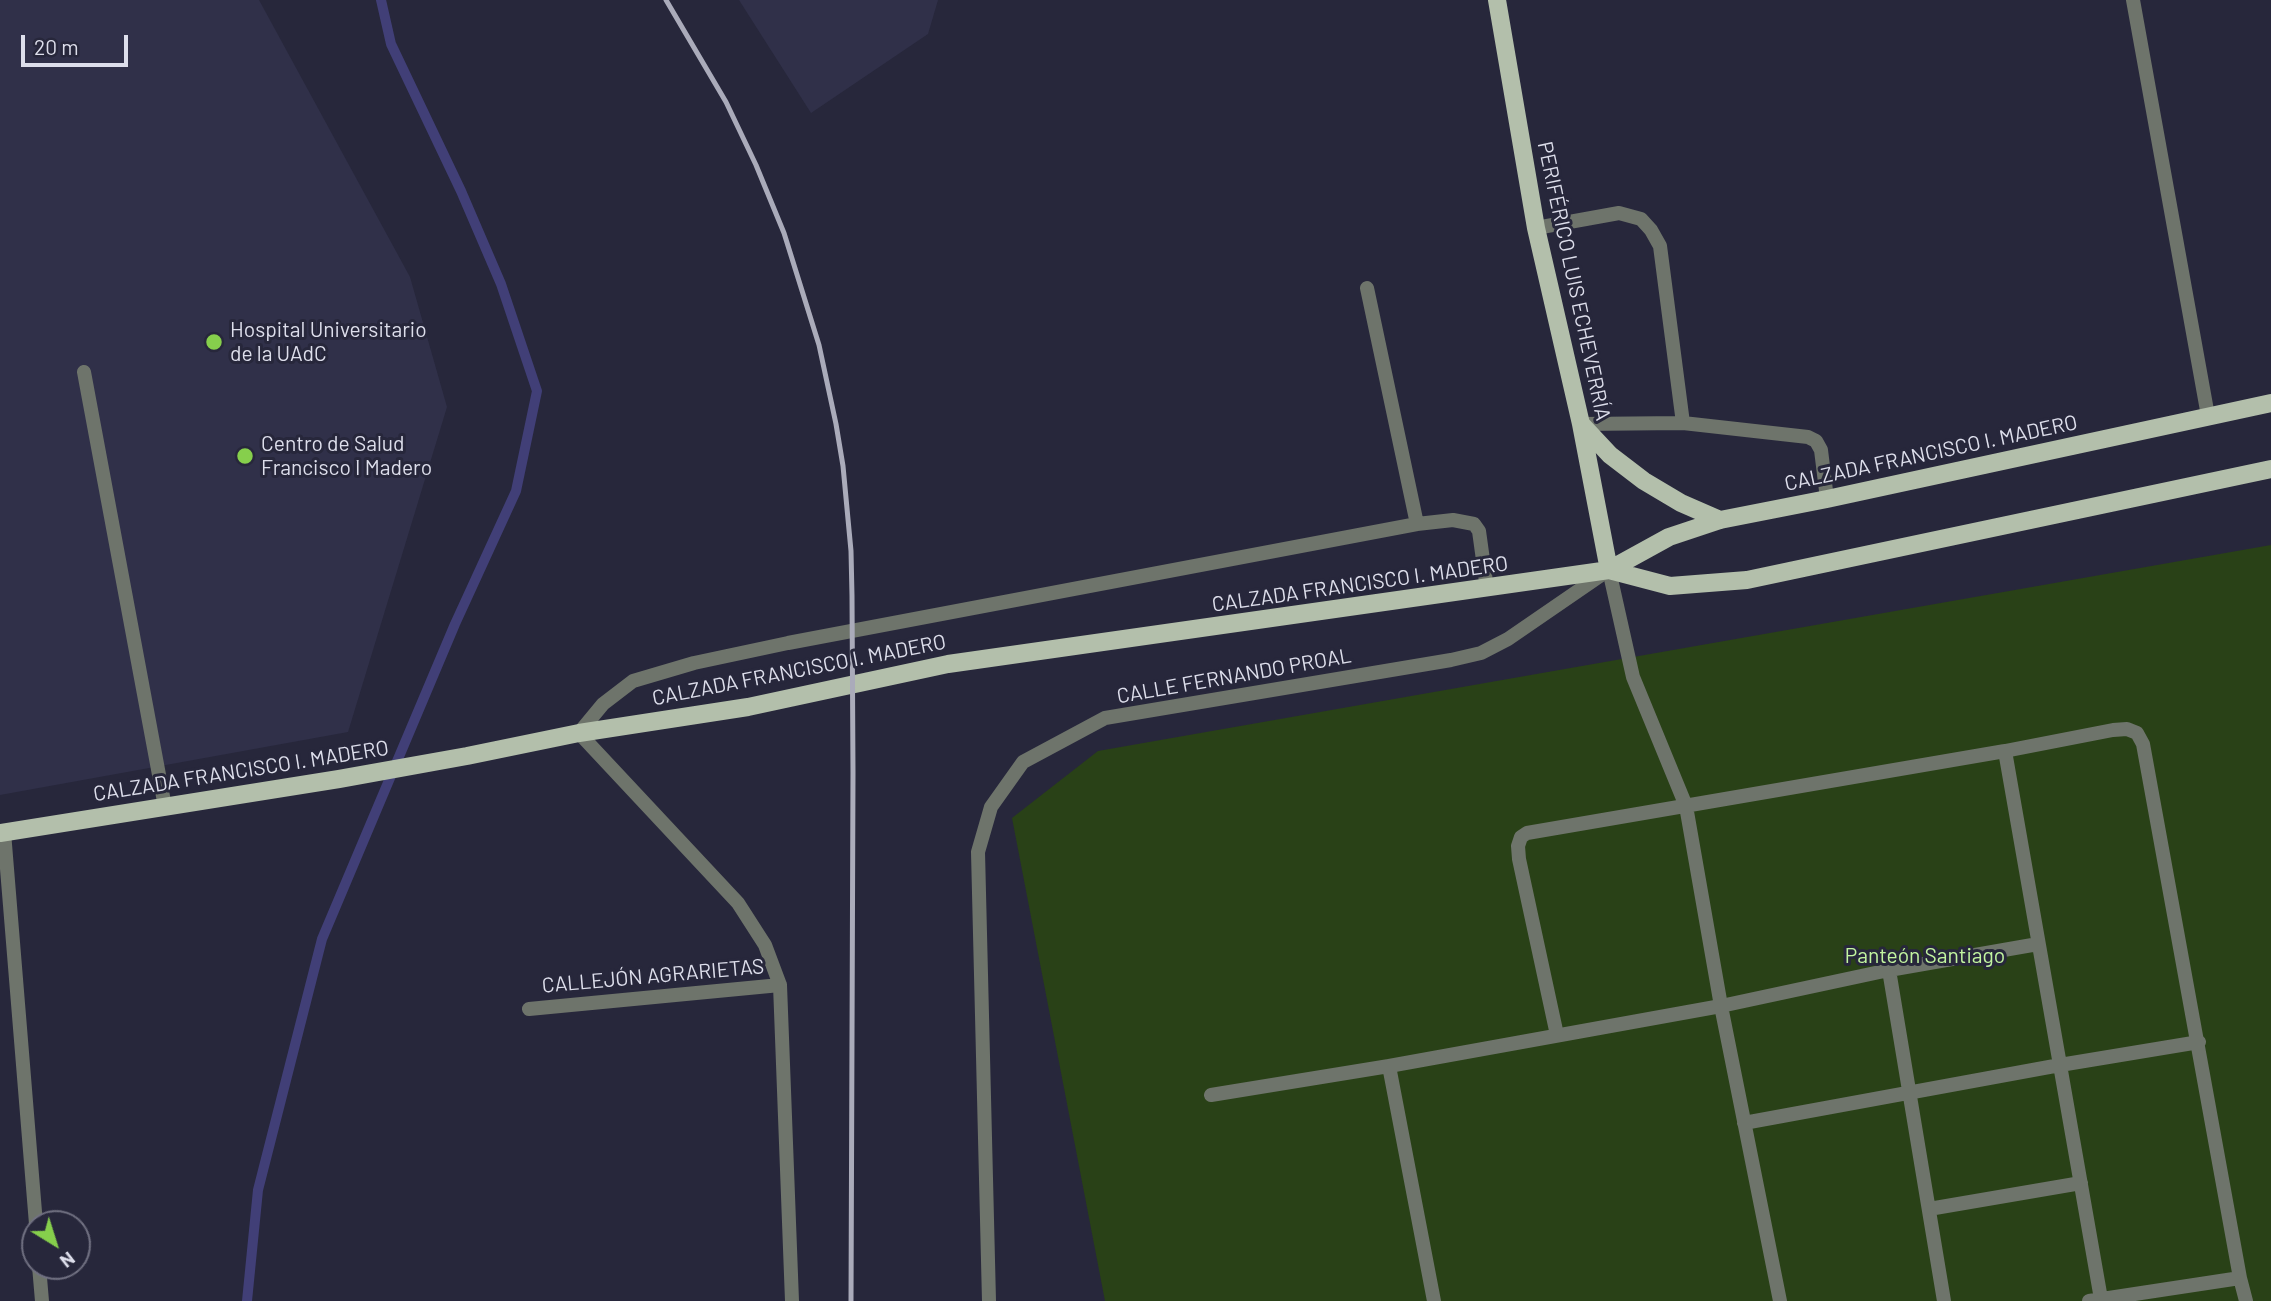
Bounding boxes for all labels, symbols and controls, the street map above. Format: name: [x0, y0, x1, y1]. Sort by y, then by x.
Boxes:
scale bar: [24, 21, 131, 65]
text: 20 m: [34, 34, 79, 59]
street label: PERIFÉRICO LUIS ECHEVERRÍA: [1532, 139, 1616, 423]
place label: Hospital Universitario de la UAdC: [230, 317, 427, 367]
marker: Hospital Universitario de la UAdC: [204, 332, 224, 352]
street label: CALZADA FRANCISCO I. MADERO: [1782, 410, 2080, 496]
place label: Centro de Salud Francisco I Madero: [261, 431, 432, 481]
marker: Centro de Salud Francisco I Madero: [235, 446, 255, 466]
street label: CALZADA FRANCISCO I. MADERO: [1210, 551, 1510, 617]
street label: CALZADA FRANCISCO I. MADERO: [650, 629, 948, 711]
street label: CALLE FERNANDO PROAL: [1115, 643, 1353, 709]
street label: CALZADA FRANCISCO I. MADERO: [91, 735, 391, 807]
park label: Panteón Santiago: [1845, 943, 2005, 969]
street label: CALLEJÓN AGRARIETAS: [541, 954, 765, 998]
north arrow: [21, 1210, 91, 1280]
text: N: [56, 1247, 80, 1273]

